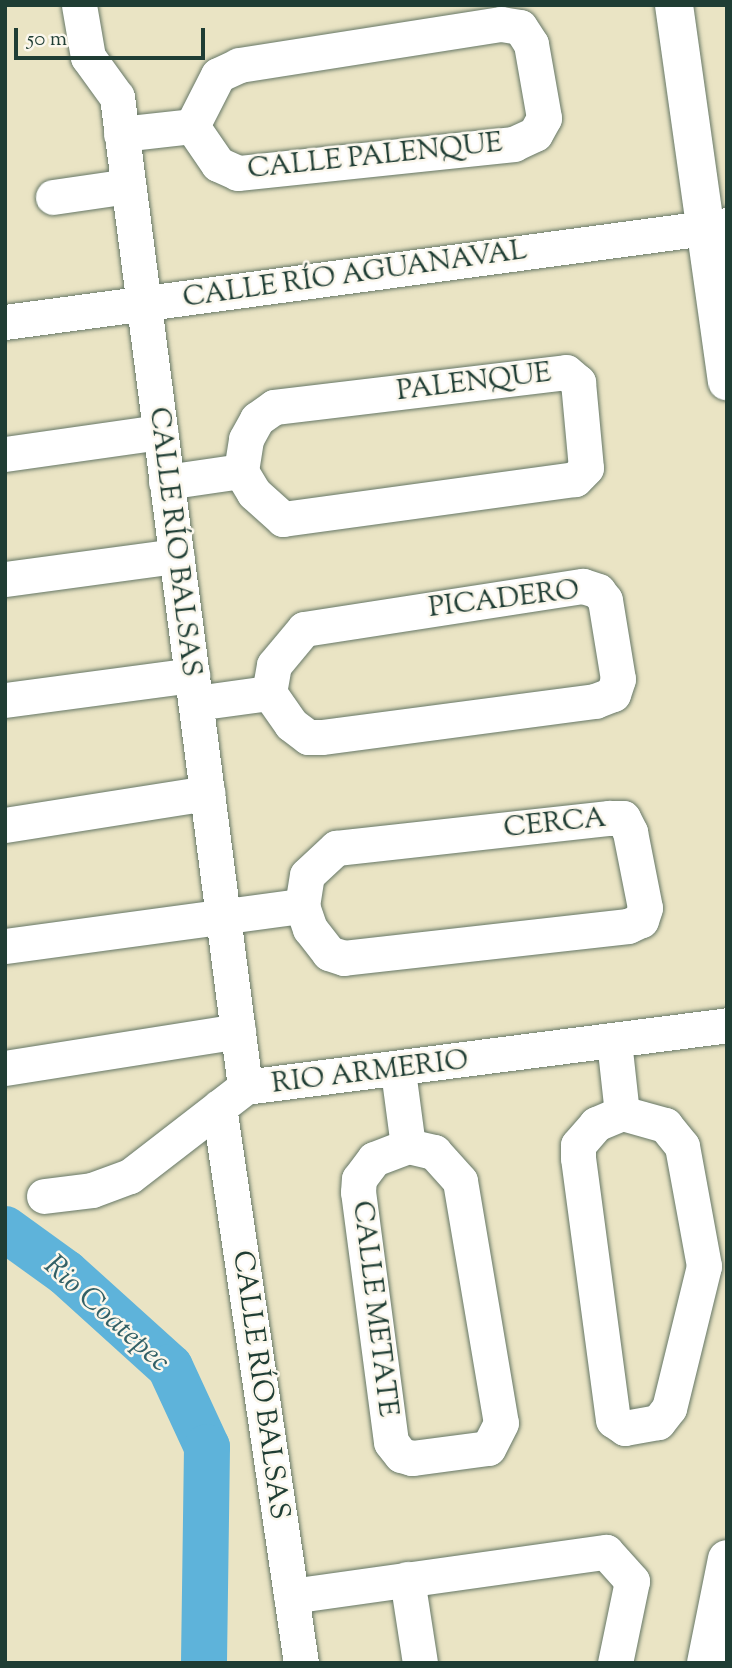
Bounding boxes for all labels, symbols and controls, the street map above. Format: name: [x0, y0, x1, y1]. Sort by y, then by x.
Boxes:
scale bar: [18, 14, 208, 58]
text: 50 m: [27, 25, 67, 55]
street label: CALLE PALENQUE: [246, 127, 504, 187]
street label: CALLE RÍO AGUANAVAL: [181, 234, 529, 316]
street label: PALENQUE: [395, 357, 553, 409]
street label: CALLE RÍO BALSAS: [141, 405, 207, 679]
street label: PICADERO: [427, 574, 581, 626]
street label: CERCA: [502, 802, 608, 846]
street label: RIO ARMERIO: [270, 1044, 470, 1102]
street label: CALLE METATE: [344, 1199, 404, 1419]
street label: CALLE RÍO BALSAS: [224, 1248, 296, 1522]
water label: Rio Coatepec: [35, 1249, 177, 1381]

